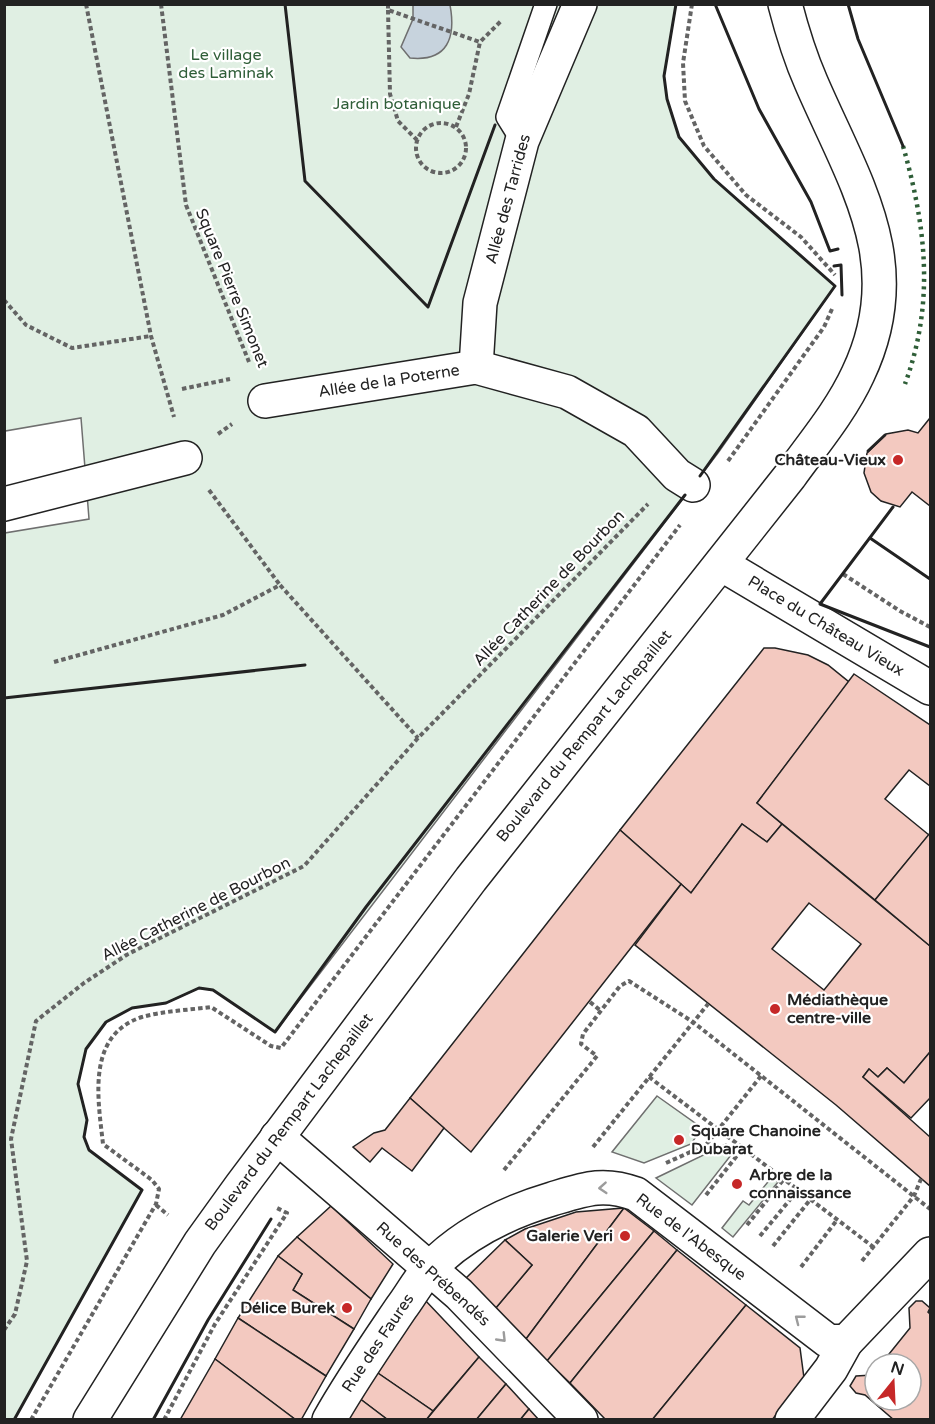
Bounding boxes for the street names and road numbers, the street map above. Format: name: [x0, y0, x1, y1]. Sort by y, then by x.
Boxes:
street label: Allée des Tarrides: [481, 132, 535, 266]
street label: Square Pierre Simonet: [191, 206, 273, 370]
street label: Allée de la Poterne: [317, 360, 461, 402]
street label: Allée Catherine de Bourbon: [469, 506, 629, 670]
street label: Place du Château Vieux: [744, 571, 908, 681]
street label: Boulevard du Rempart Lachepaillet: [492, 626, 676, 846]
street label: Allée Catherine de Bourbon: [98, 853, 294, 965]
street label: Boulevard du Rempart Lachepaillet: [201, 1009, 377, 1235]
street label: Rue de l'Abesque: [632, 1189, 750, 1285]
street label: Rue des Prébendés: [372, 1218, 494, 1330]
street label: Rue des Faures: [338, 1290, 418, 1396]

